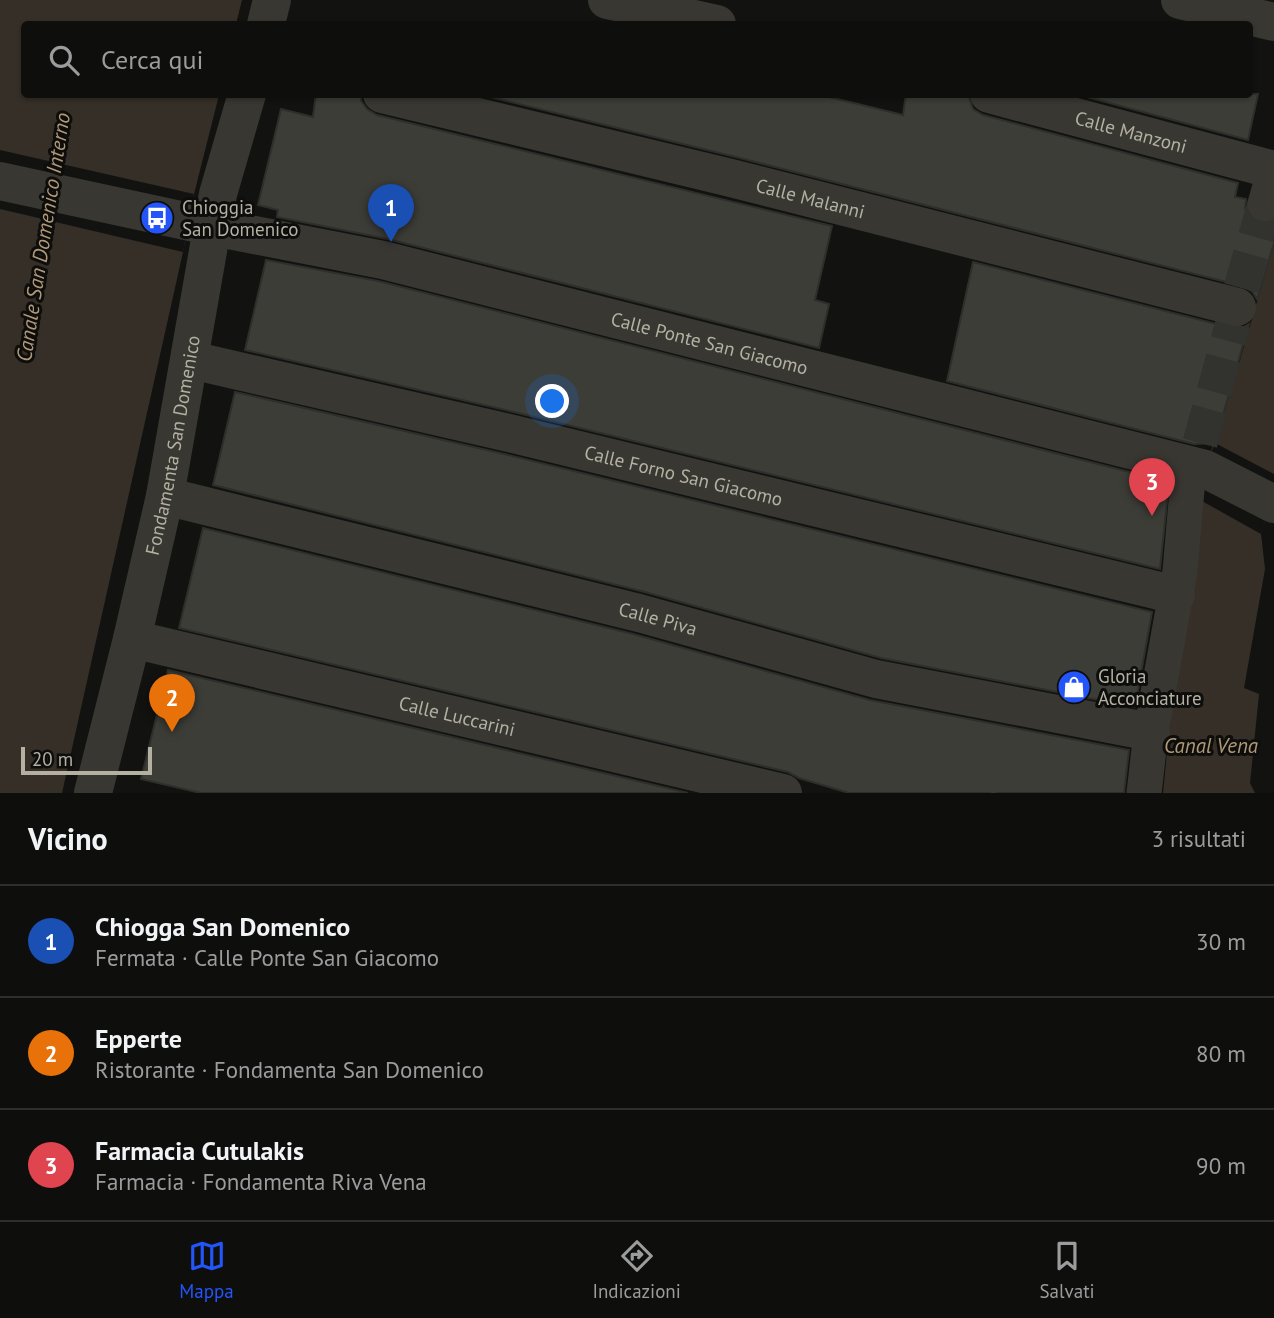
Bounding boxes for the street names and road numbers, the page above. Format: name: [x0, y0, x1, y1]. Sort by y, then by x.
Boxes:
street label: Calle Manzoni: [1073, 106, 1189, 158]
street label: Calle Malanni: [754, 173, 867, 224]
street label: Calle Ponte San Giacomo: [608, 306, 811, 380]
street label: Fondamenta San Domenico: [140, 333, 205, 557]
street label: Calle Forno San Giacomo: [582, 440, 785, 511]
street label: Calle Piva: [616, 596, 700, 641]
street label: Calle Luccarini: [396, 691, 518, 741]

